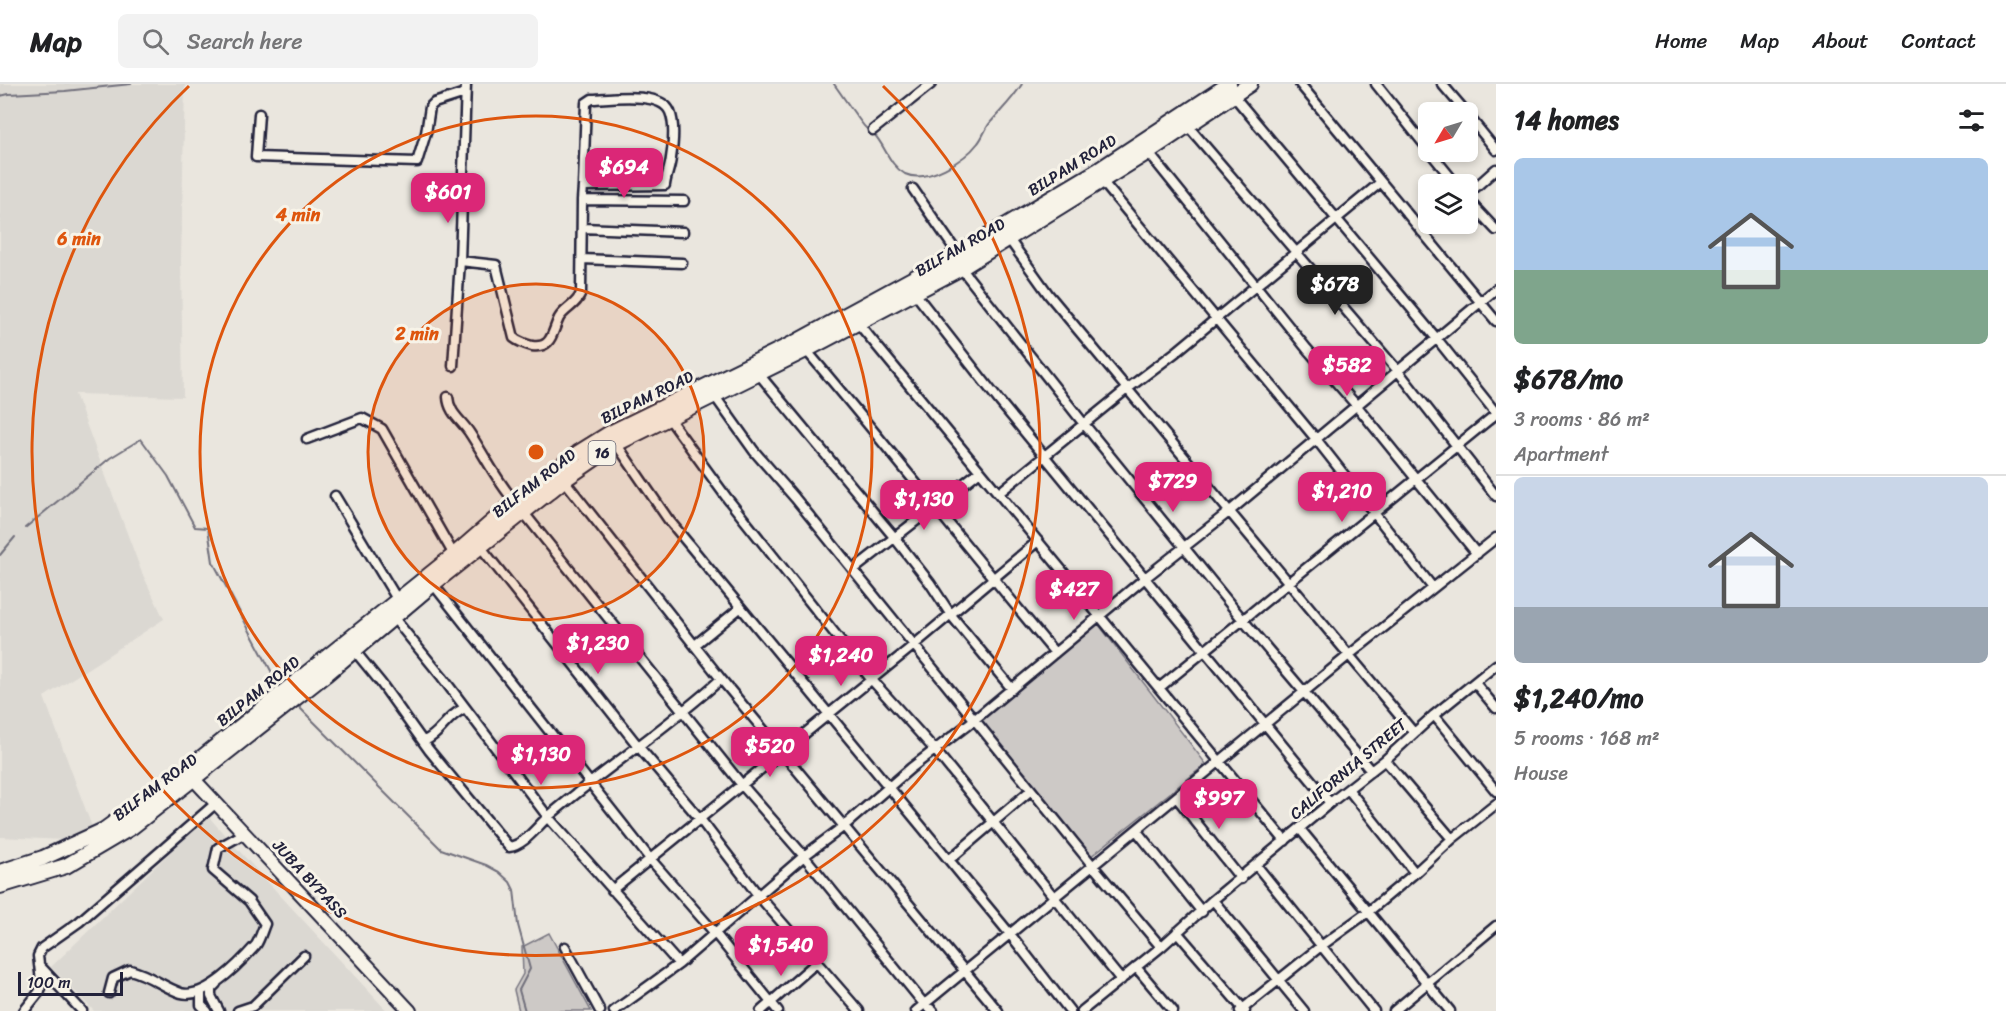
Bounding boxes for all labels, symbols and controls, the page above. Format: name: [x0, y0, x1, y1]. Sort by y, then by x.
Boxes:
search box: [118, 14, 538, 68]
text: Map: [30, 17, 82, 66]
text: Search here: [187, 22, 303, 61]
text: Home: [1655, 22, 1707, 60]
text: Map: [1740, 22, 1779, 60]
text: About: [1812, 22, 1869, 60]
text: Contact: [1902, 22, 1976, 60]
icon: search: [139, 25, 172, 58]
text: 14 homes: [1514, 97, 1619, 143]
north arrow: [1418, 102, 1478, 162]
map controls: [1418, 102, 1478, 234]
icon: filters: [1955, 104, 1988, 137]
street label: BILPAM ROAD: [1022, 126, 1123, 204]
pin: $694: [588, 148, 660, 199]
text: $694: [599, 150, 649, 185]
pin: $601: [412, 173, 484, 224]
button: layers: [1418, 174, 1478, 234]
text: $601: [425, 175, 471, 210]
icon: home: [1697, 197, 1805, 305]
text: 4 min: [275, 199, 321, 231]
street label: BILFAM ROAD: [909, 209, 1011, 285]
text: 6 min: [56, 223, 101, 255]
pin: $678: [1299, 265, 1371, 316]
text: $678: [1311, 267, 1359, 302]
text: 2 min: [394, 318, 439, 350]
pin: $582: [1311, 346, 1383, 397]
text: $582: [1322, 348, 1372, 383]
text: $678/mo: [1514, 356, 1623, 402]
street label: BILPAM ROAD: [595, 362, 699, 432]
text: 3 rooms · 86 m²: [1514, 402, 1650, 437]
text: Apartment: [1514, 437, 1608, 472]
street label: BILFAM ROAD: [486, 440, 583, 525]
road number: 16: [588, 441, 616, 465]
centre of rings: [526, 442, 546, 462]
pin: $729: [1137, 462, 1209, 513]
text: $729: [1149, 464, 1197, 499]
pin: $1,210: [1293, 472, 1391, 523]
text: $1,210: [1312, 474, 1372, 509]
pin: $1,130: [875, 480, 973, 531]
text: $1,130: [894, 482, 954, 517]
icon: home: [1697, 516, 1805, 624]
pin: $427: [1038, 570, 1110, 621]
text: $427: [1050, 572, 1098, 607]
pin: $1,230: [549, 624, 647, 675]
text: $1,230: [567, 626, 629, 661]
pin: $1,240: [792, 636, 890, 687]
text: $1,240: [809, 638, 873, 673]
street label: BILPAM ROAD: [210, 648, 307, 734]
text: $1,240/mo: [1514, 675, 1643, 721]
street label: CALIFORNIA STREET: [1283, 710, 1414, 827]
text: 5 rooms · 168 m²: [1514, 721, 1660, 756]
pin: $520: [734, 727, 806, 778]
text: $520: [745, 729, 795, 764]
pin: $1,130: [492, 735, 590, 786]
text: $1,130: [511, 737, 571, 772]
street label: BILFAM ROAD: [106, 745, 204, 829]
text: House: [1514, 756, 1568, 791]
pin: $997: [1183, 779, 1255, 830]
text: $997: [1194, 781, 1244, 816]
street label: JUBA BYPASS: [264, 832, 355, 926]
pin: $1,540: [732, 926, 830, 977]
text: $1,540: [749, 928, 813, 963]
text: 100 m: [27, 968, 71, 997]
scale bar: [18, 969, 123, 996]

